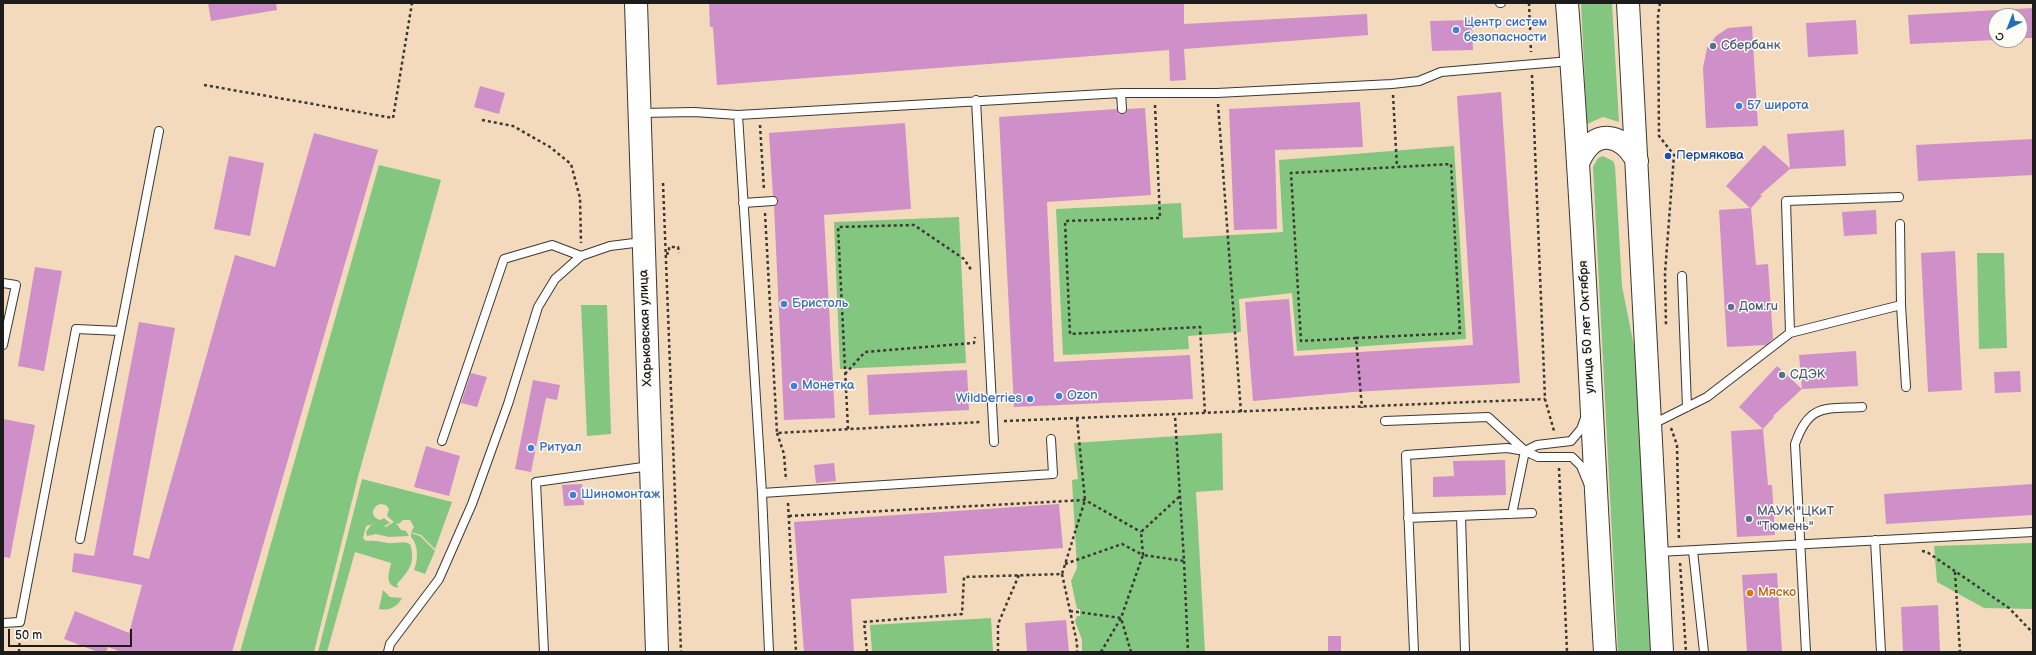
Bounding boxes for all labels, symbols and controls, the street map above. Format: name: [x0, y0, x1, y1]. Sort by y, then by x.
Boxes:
north arrow: [1988, 8, 2028, 48]
place label: Центр систем безопасности: [1464, 15, 1547, 46]
marker: Центр систем безопасности: [1451, 25, 1461, 35]
text: С: [1993, 29, 2007, 44]
place label: Сбербанк: [1721, 38, 1781, 54]
marker: Сбербанк: [1708, 41, 1718, 51]
place label: 57 широта: [1747, 98, 1809, 114]
marker: 57 широта: [1734, 101, 1744, 111]
place label: Пермякова: [1676, 148, 1744, 164]
marker: Пермякова: [1663, 151, 1673, 161]
street label: улица 50 лет Октября: [1576, 260, 1598, 394]
street label: Харьковская улица: [636, 269, 656, 387]
place label: Бристоль: [792, 296, 848, 312]
marker: Бристоль: [779, 299, 789, 309]
place label: Дом.ru: [1739, 299, 1778, 315]
marker: Дом.ru: [1726, 302, 1736, 312]
place label: СДЭК: [1790, 367, 1825, 383]
marker: СДЭК: [1777, 370, 1787, 380]
place label: Монетка: [802, 378, 855, 394]
marker: Монетка: [789, 381, 799, 391]
place label: Ozon: [1067, 388, 1097, 404]
place label: Wildberries: [956, 391, 1022, 407]
marker: Ozon: [1054, 391, 1064, 401]
marker: Wildberries: [1025, 394, 1035, 404]
place label: Ритуал: [539, 440, 582, 456]
marker: Ритуал: [526, 443, 536, 453]
place label: Шиномонтаж: [581, 487, 660, 503]
marker: Шиномонтаж: [568, 490, 578, 500]
place label: МАУК "ЦКиТ "Тюмень": [1757, 504, 1834, 535]
marker: МАУК "ЦКиТ "Тюмень": [1744, 514, 1754, 524]
place label: Мяско: [1758, 585, 1796, 601]
marker: Мяско: [1745, 588, 1755, 598]
scale bar: [10, 621, 134, 647]
text: 50 m: [15, 628, 42, 643]

